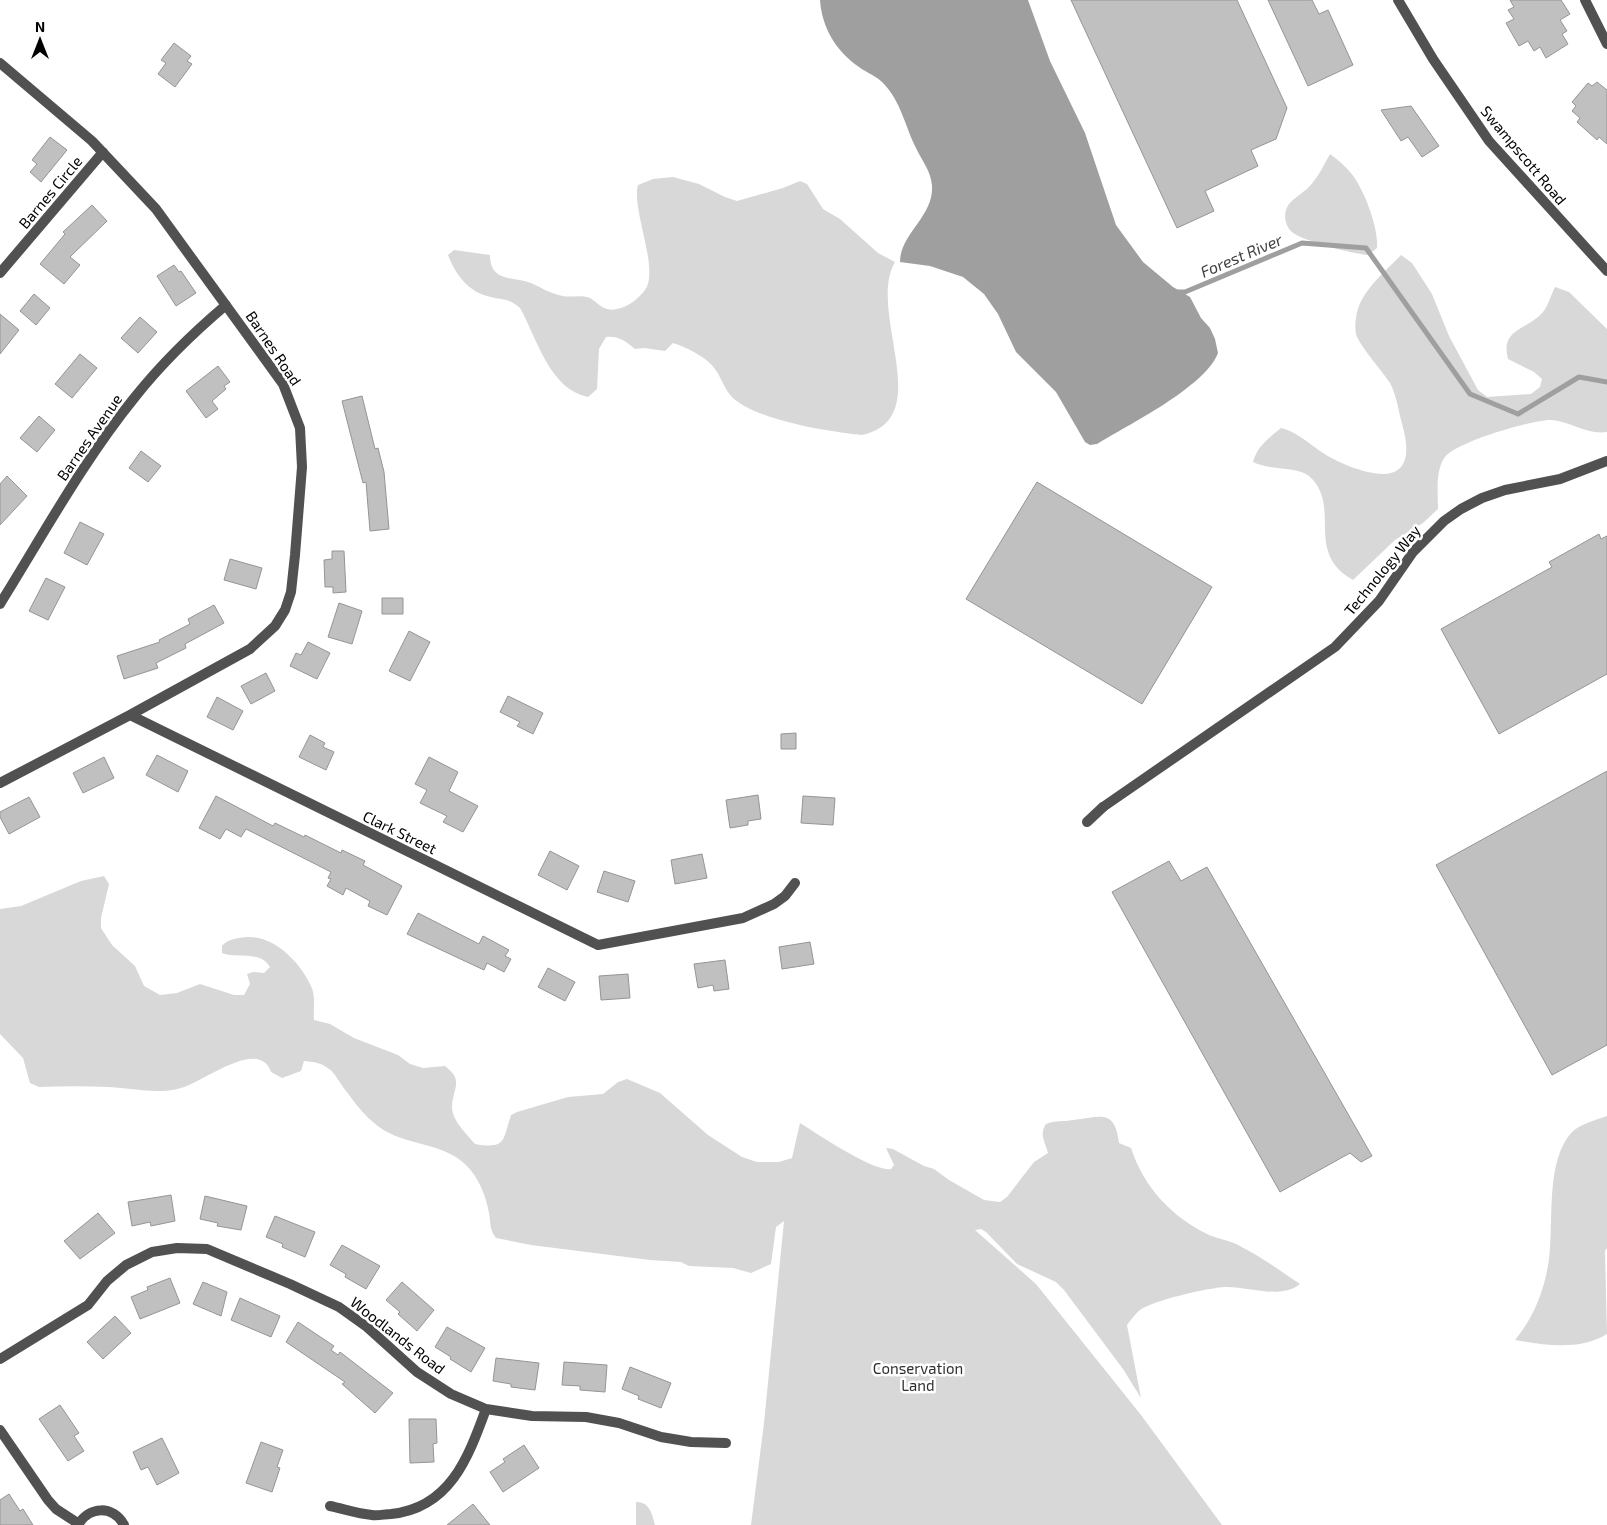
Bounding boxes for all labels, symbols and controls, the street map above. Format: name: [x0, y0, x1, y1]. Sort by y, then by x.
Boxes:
north arrow: [15, 15, 65, 65]
text: N: [35, 18, 45, 35]
street label: Swampscott Road: [1477, 102, 1571, 208]
street label: Barnes Circle: [14, 152, 86, 232]
water label: Forest River: [1197, 229, 1285, 281]
street label: Barnes Road: [243, 307, 305, 389]
street label: Barnes Avenue: [53, 390, 125, 484]
street label: Technology Way: [1340, 521, 1424, 619]
street label: Clark Street: [360, 806, 440, 858]
street label: Woodlands Road: [347, 1292, 449, 1378]
park label: Conservation Land: [873, 1359, 963, 1394]

